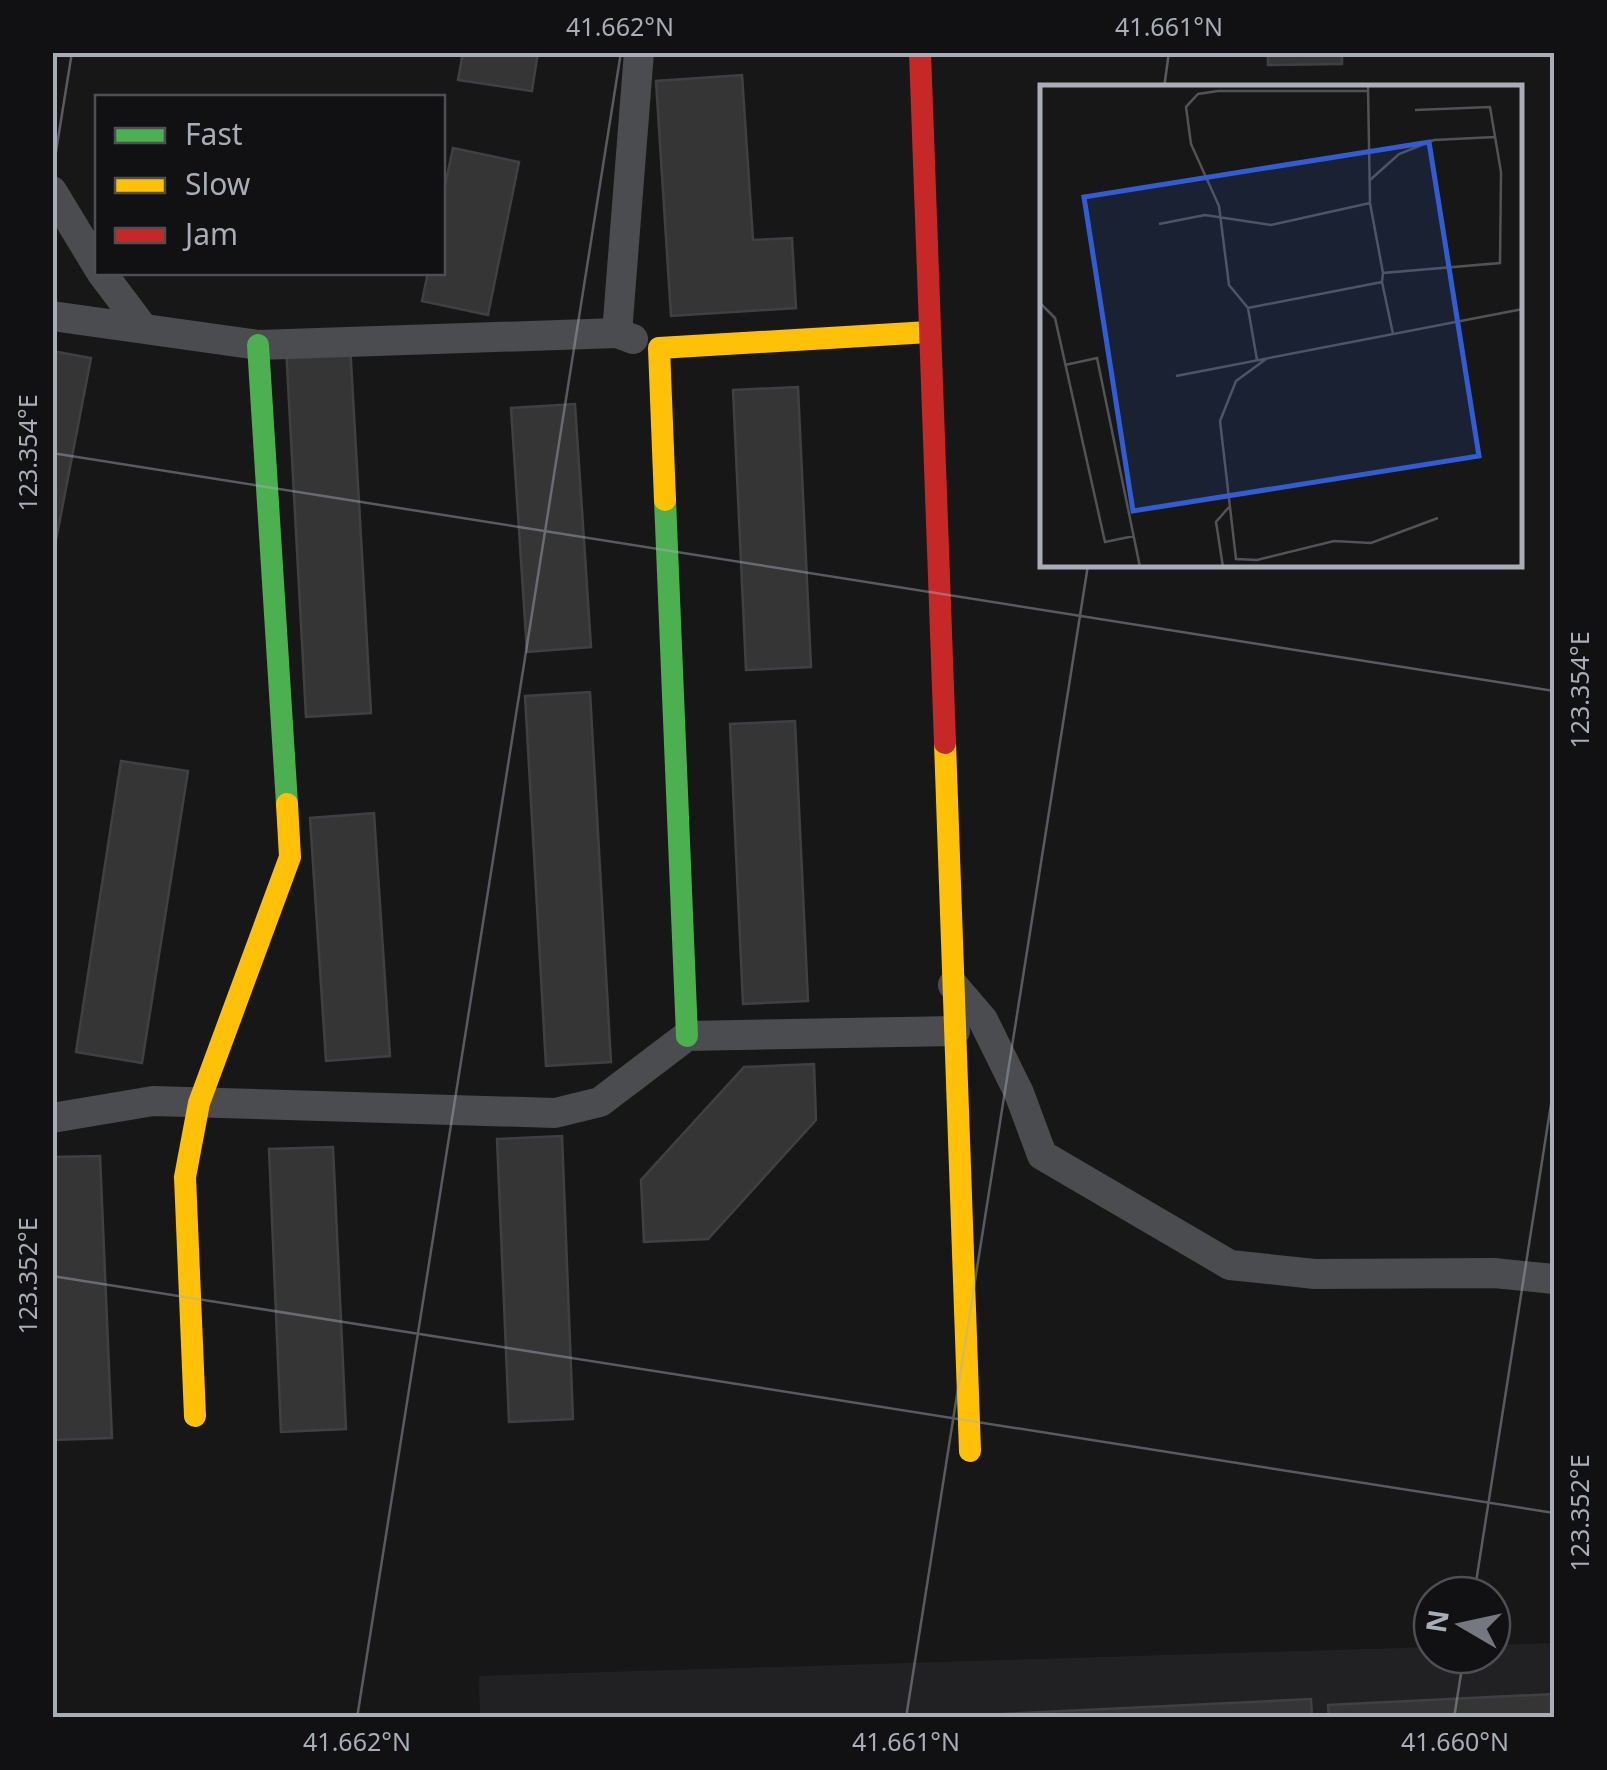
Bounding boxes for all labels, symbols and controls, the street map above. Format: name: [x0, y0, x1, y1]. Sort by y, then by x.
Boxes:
text: 41.662°N: [566, 9, 674, 43]
text: 41.661°N: [1115, 9, 1223, 43]
inset map: [1040, 85, 1522, 568]
legend: [95, 95, 445, 275]
text: Fast: [185, 113, 243, 154]
text: Slow: [185, 163, 251, 204]
text: Jam: [182, 213, 238, 254]
text: 123.354°E: [10, 394, 44, 512]
text: 123.354°E: [1562, 631, 1596, 749]
text: 123.352°E: [10, 1217, 44, 1335]
text: 123.352°E: [1562, 1454, 1596, 1572]
north arrow: [1412, 1575, 1512, 1675]
text: N: [1416, 1607, 1457, 1635]
text: 41.662°N: [303, 1724, 411, 1758]
text: 41.661°N: [852, 1724, 960, 1758]
text: 41.660°N: [1401, 1724, 1509, 1758]

